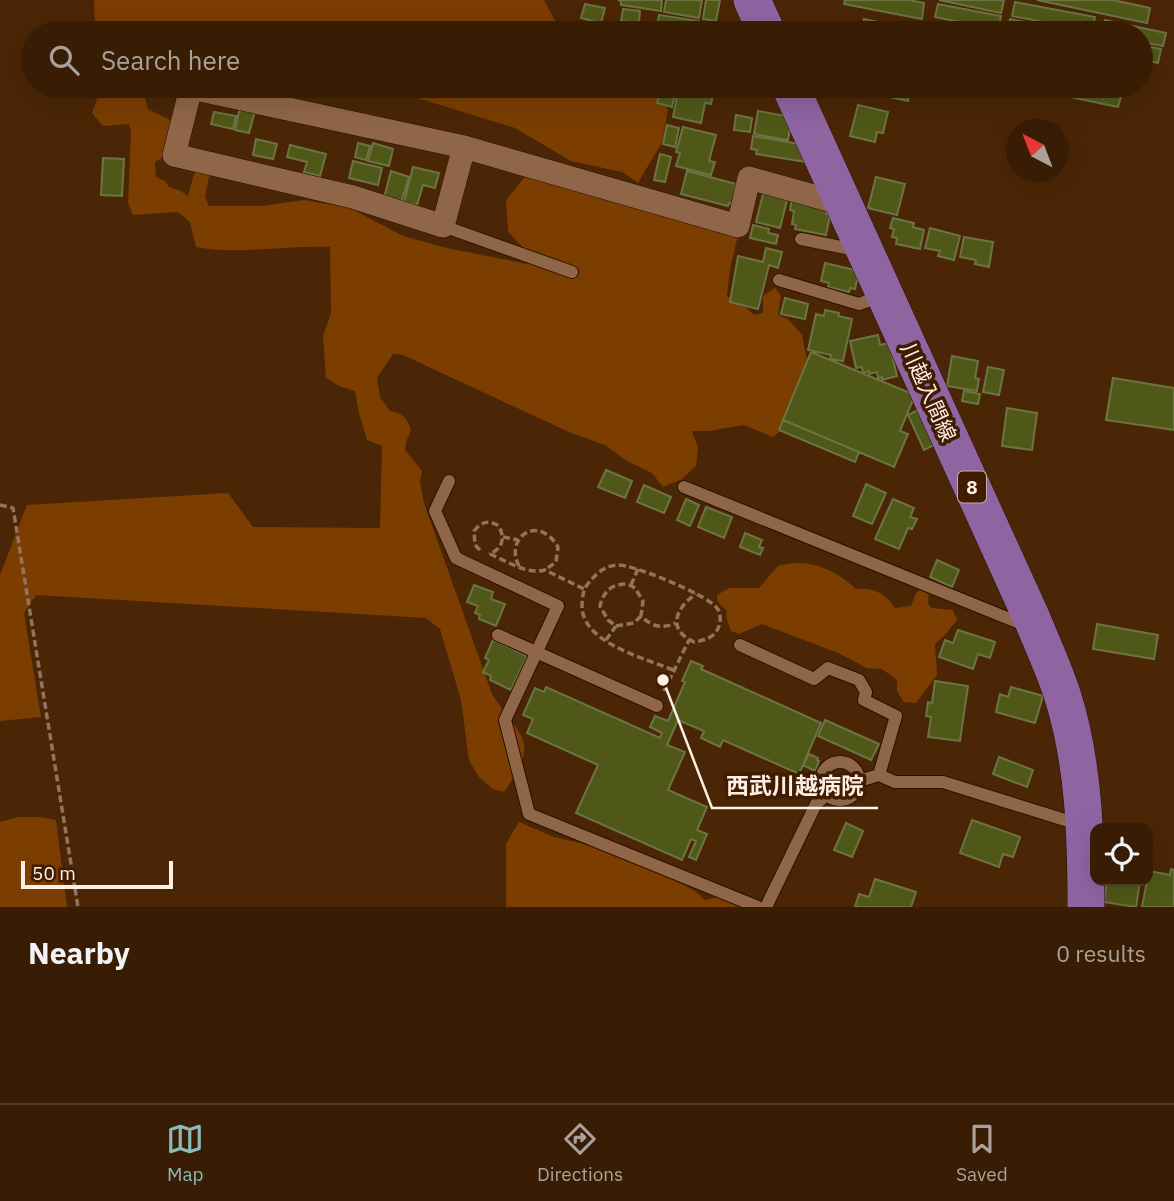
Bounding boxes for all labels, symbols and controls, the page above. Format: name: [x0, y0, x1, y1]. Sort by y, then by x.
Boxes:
search box: [21, 21, 1153, 98]
icon: search: [45, 41, 83, 79]
text: Search here: [101, 43, 240, 77]
north arrow: [1006, 119, 1069, 182]
street label: 川越入間線: [895, 338, 963, 446]
road number: 8: [958, 472, 986, 502]
callout: 西武川越病院: [712, 764, 878, 808]
text: 西武川越病院: [726, 770, 864, 800]
map controls: [1090, 823, 1153, 886]
button: locate: [1090, 823, 1153, 886]
scale bar: [21, 858, 173, 890]
text: 50 m: [32, 861, 76, 885]
text: Nearby: [28, 933, 130, 972]
text: 0 results: [1056, 938, 1146, 968]
tab: Map: [166, 1120, 204, 1186]
tab: Directions: [537, 1120, 623, 1186]
tab: Saved: [956, 1120, 1008, 1186]

